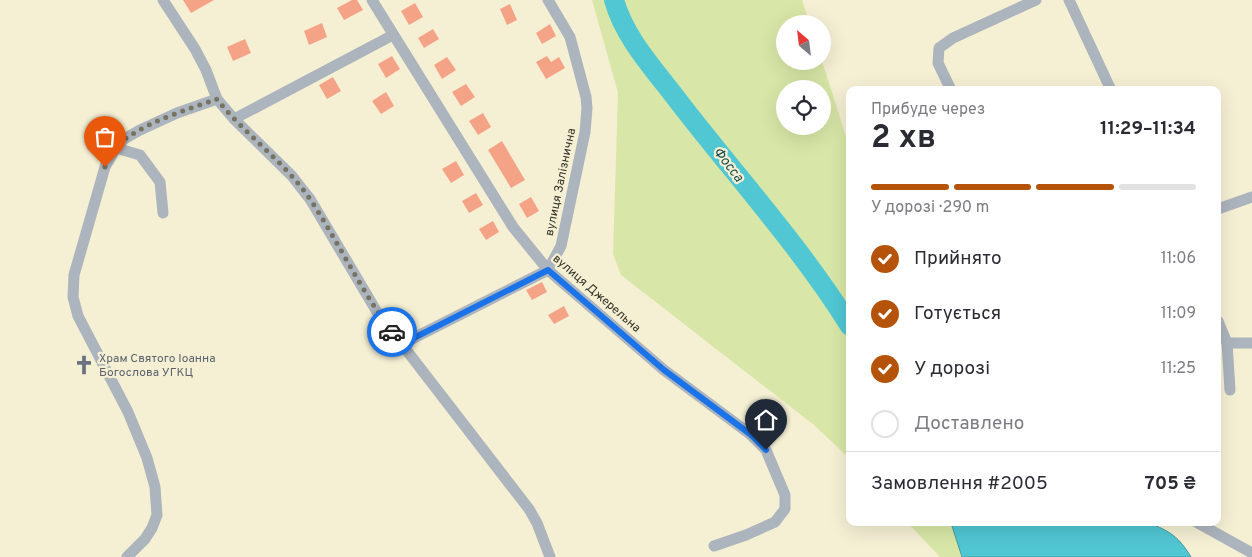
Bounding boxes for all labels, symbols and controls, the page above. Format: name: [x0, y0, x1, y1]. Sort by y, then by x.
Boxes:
north arrow: [776, 15, 831, 70]
map controls: [776, 15, 831, 135]
button: locate: [776, 80, 831, 135]
text: Прибуде через: [871, 100, 985, 120]
pin: [84, 116, 126, 167]
text: 11:29–11:34: [1100, 117, 1196, 141]
text: 2 хв: [871, 119, 936, 159]
icon: bag: [91, 123, 119, 151]
street label: вулиця Залізнична: [542, 127, 580, 238]
water label: Фосса: [709, 144, 747, 186]
text: У дорозі · 290 m: [871, 198, 989, 218]
icon: check: [871, 245, 899, 273]
text: Прийнято: [914, 247, 1002, 271]
text: 11:06: [1161, 249, 1196, 269]
street label: вулиця Джерельна: [549, 251, 644, 336]
icon: check: [871, 300, 899, 328]
text: Готується: [914, 302, 1001, 326]
text: 11:09: [1161, 304, 1196, 324]
courier: [367, 307, 417, 357]
icon: car: [378, 318, 406, 346]
place label: Храм Святого Іоанна Богослова УГКЦ: [99, 351, 215, 381]
church icon: Храм Святого Іоанна Богослова УГКЦ: [73, 354, 95, 376]
icon: check: [871, 355, 899, 383]
text: У дорозі: [914, 357, 990, 381]
text: 11:25: [1161, 359, 1196, 379]
pin: [745, 399, 787, 450]
icon: home: [752, 406, 780, 434]
text: Доставлено: [914, 412, 1024, 436]
text: Замовлення #2005: [871, 472, 1048, 496]
text: 705 ₴: [1144, 472, 1196, 496]

